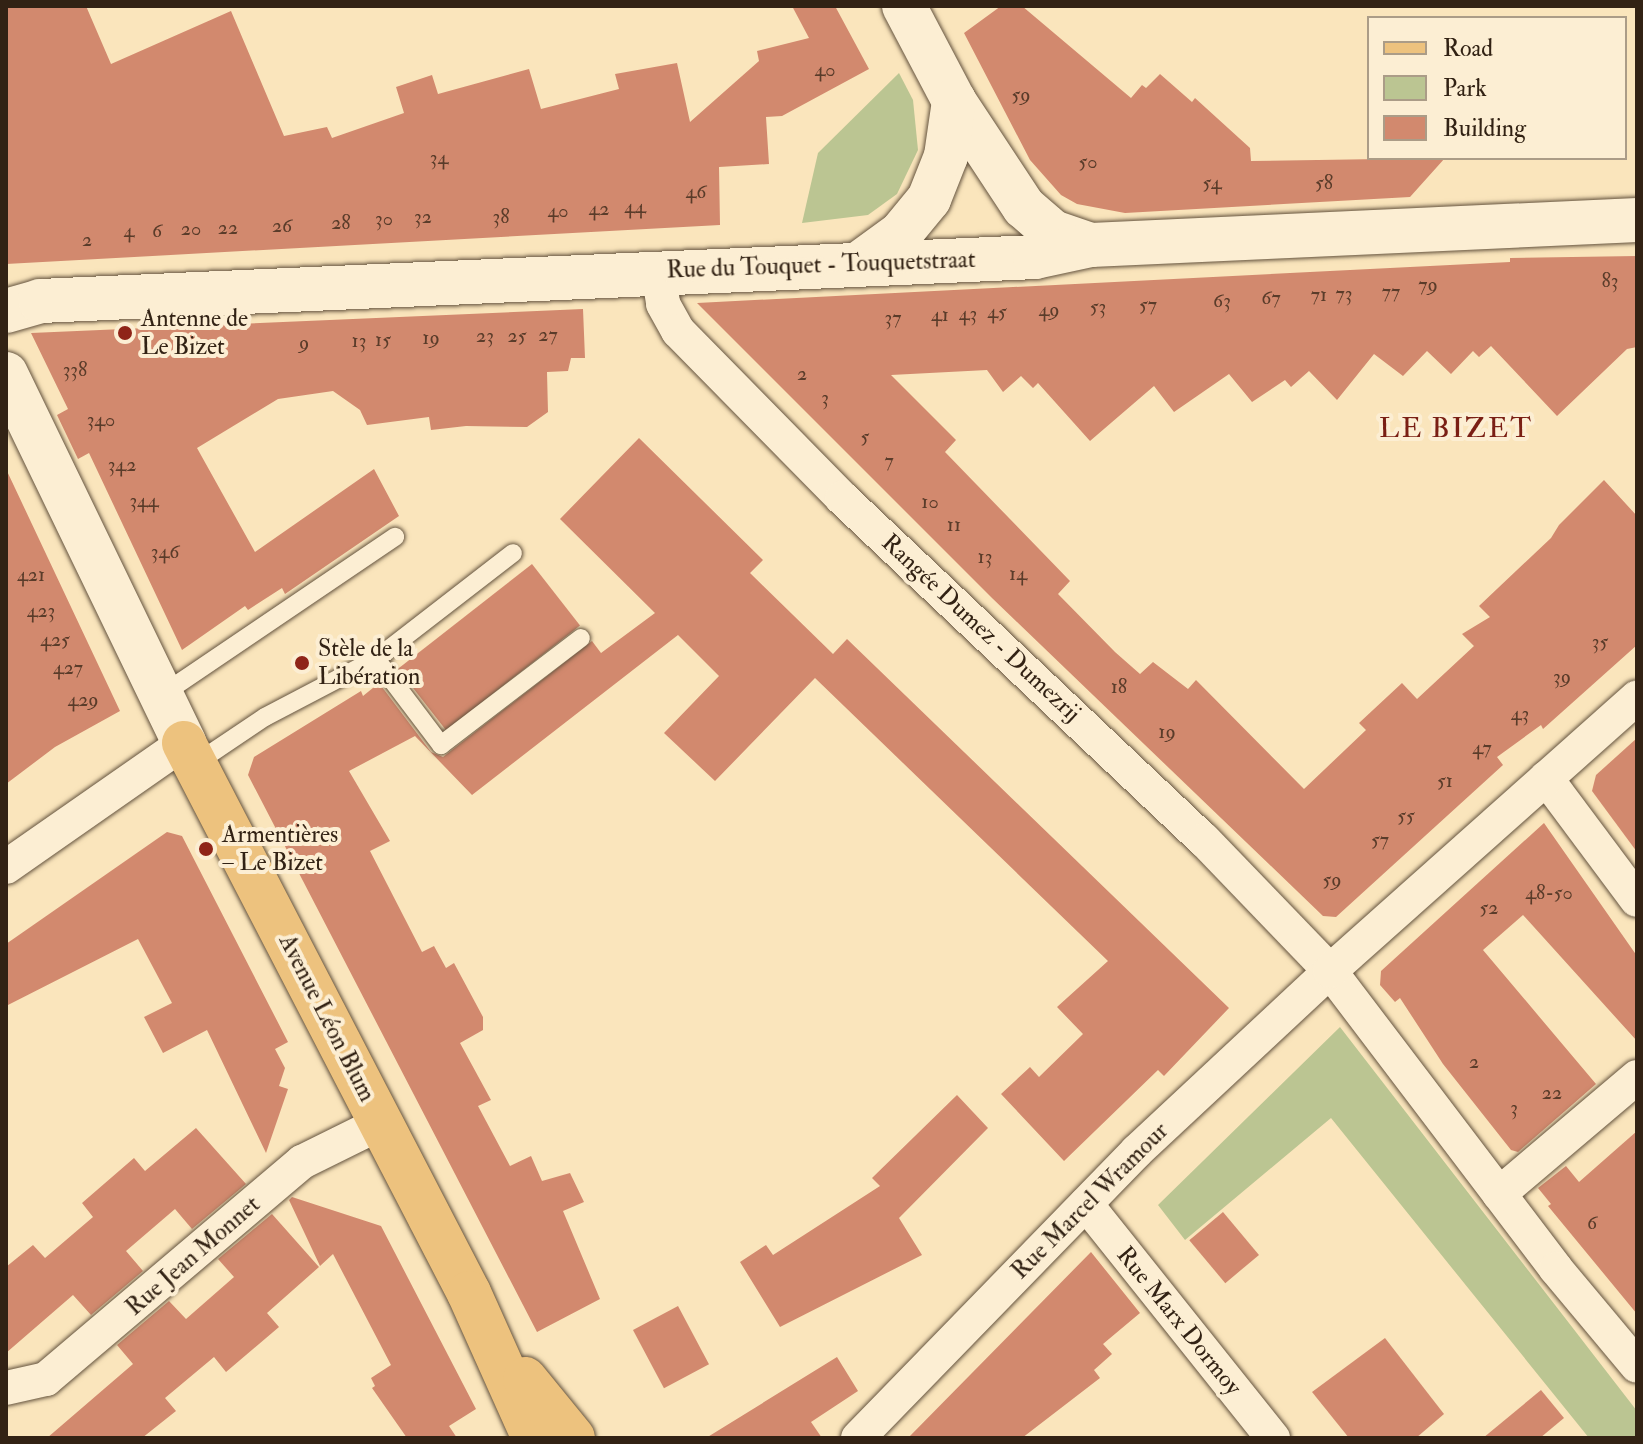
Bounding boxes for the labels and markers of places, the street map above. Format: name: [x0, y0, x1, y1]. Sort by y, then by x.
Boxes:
place label: Antenne de Le Bizet: [141, 305, 248, 361]
marker: Antenne de Le Bizet: [116, 324, 134, 342]
place label: Stèle de la Libération: [318, 635, 420, 691]
marker: Stèle de la Libération: [293, 654, 311, 672]
place label: Armentières – Le Bizet: [222, 821, 338, 877]
marker: Armentières – Le Bizet: [197, 840, 215, 858]

